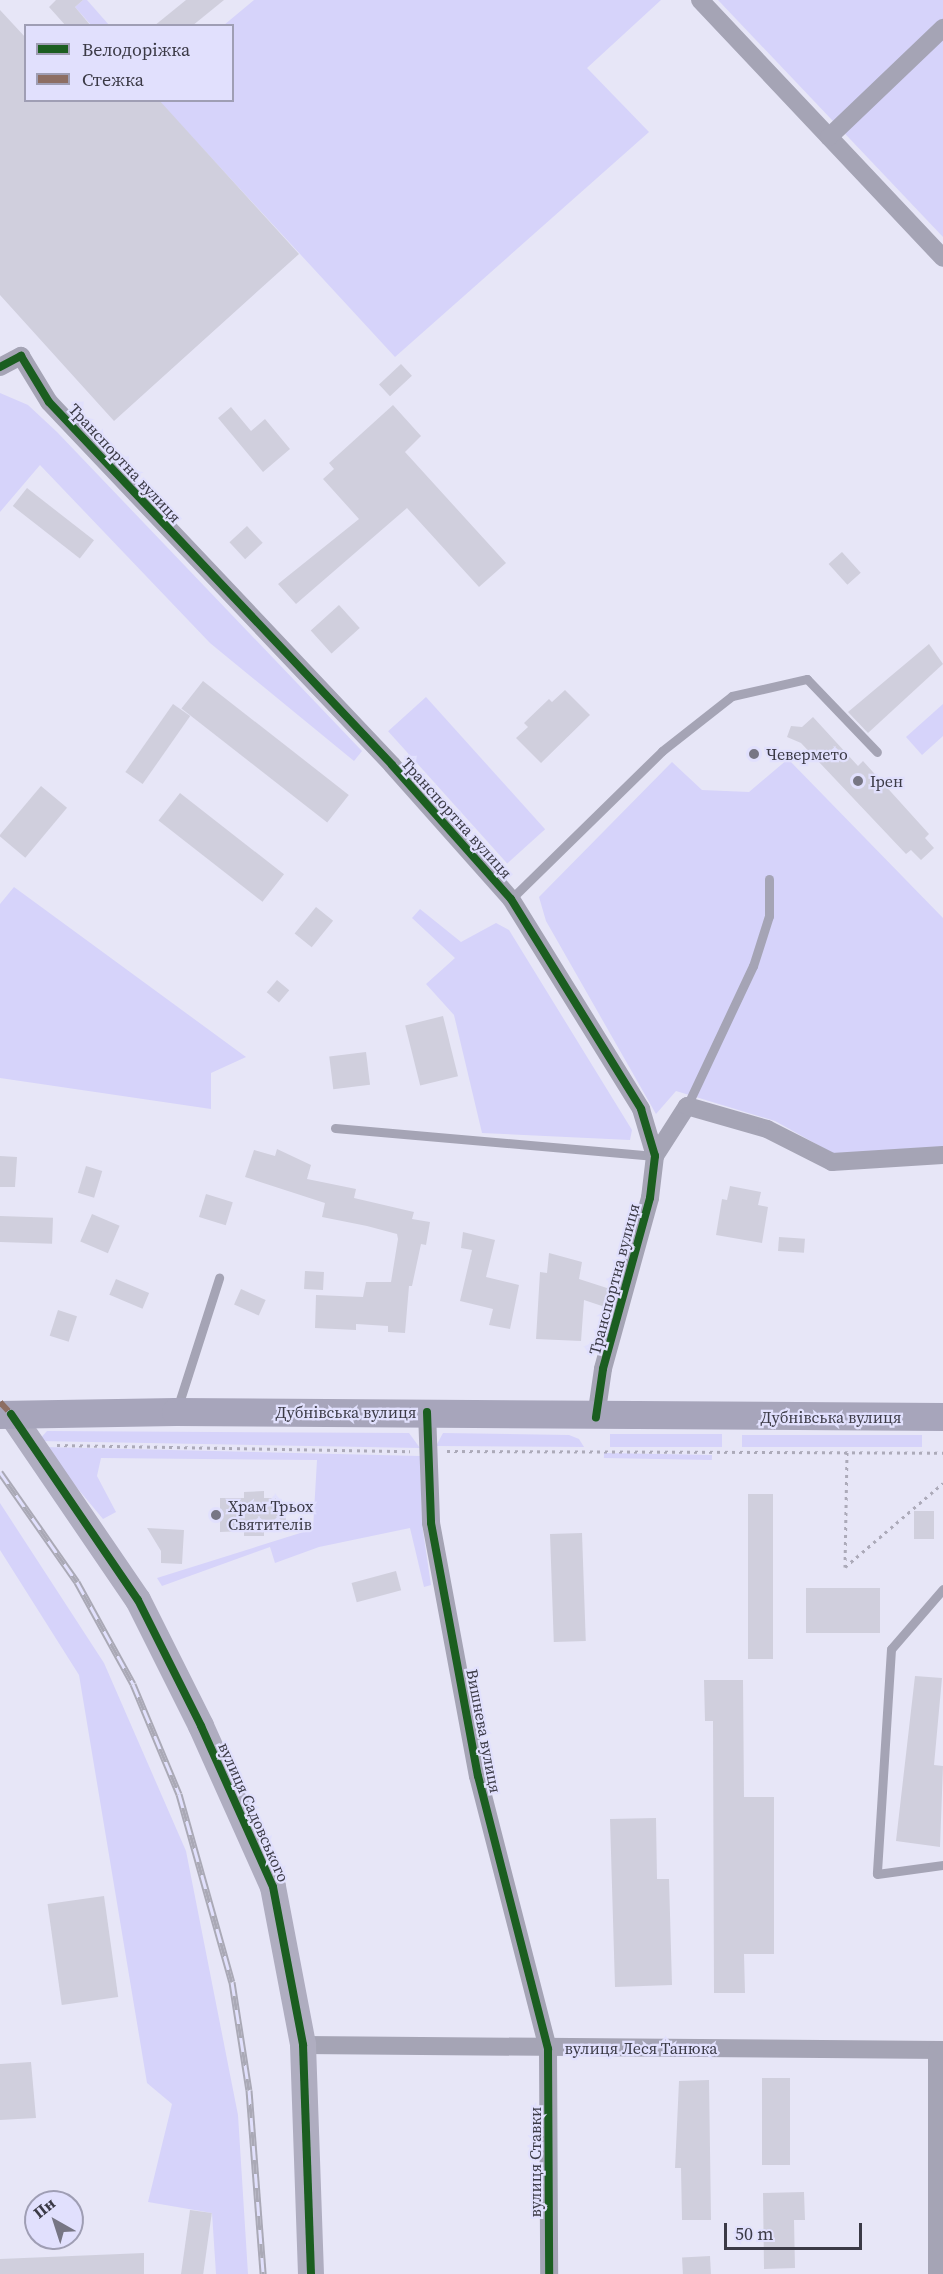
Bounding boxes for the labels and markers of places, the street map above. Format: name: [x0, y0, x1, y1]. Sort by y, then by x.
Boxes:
place label: Чевермето: [766, 744, 848, 764]
marker: Чевермето: [747, 747, 761, 761]
place label: Ірен: [870, 771, 903, 791]
marker: Ірен: [851, 774, 865, 788]
place label: Храм Трьох Святителів: [228, 1496, 314, 1534]
marker: Храм Трьох Святителів: [209, 1508, 223, 1522]

